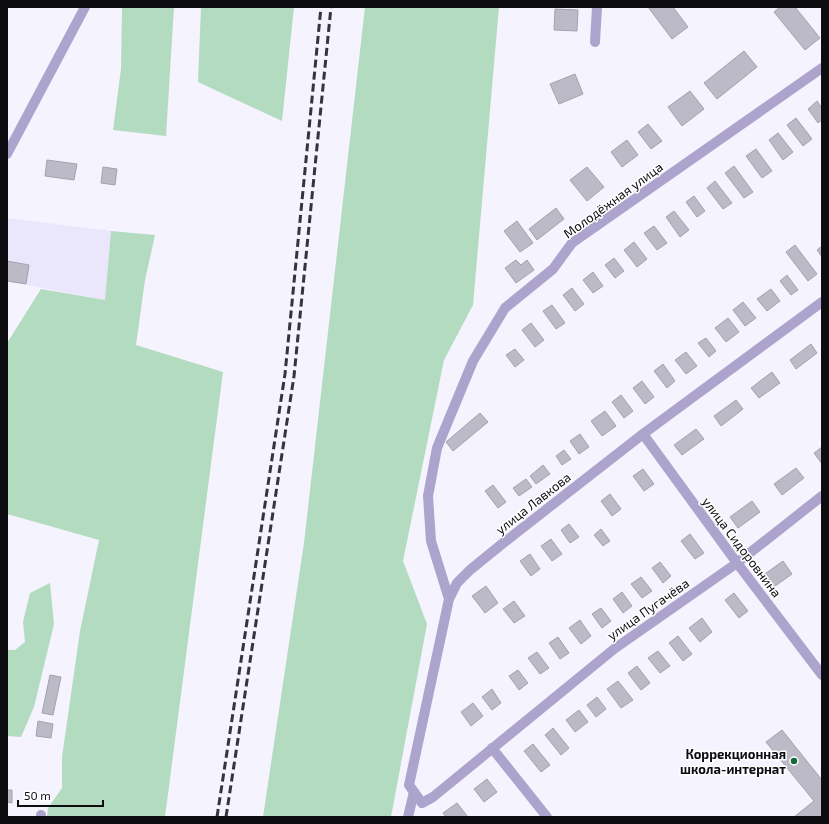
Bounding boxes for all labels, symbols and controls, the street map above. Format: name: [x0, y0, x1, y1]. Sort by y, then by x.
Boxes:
street label: Молодёжная улица: [560, 159, 666, 241]
street label: улица Лавкова: [492, 469, 574, 537]
street label: улица Сидоровнина: [699, 494, 785, 600]
street label: улица Пугачёва: [604, 575, 692, 643]
place label: Коррекционная школа-интернат: [680, 746, 786, 777]
marker: Коррекционная школа-интернат: [789, 756, 799, 766]
scale bar: [18, 782, 103, 808]
text: 50 m: [24, 788, 51, 802]

